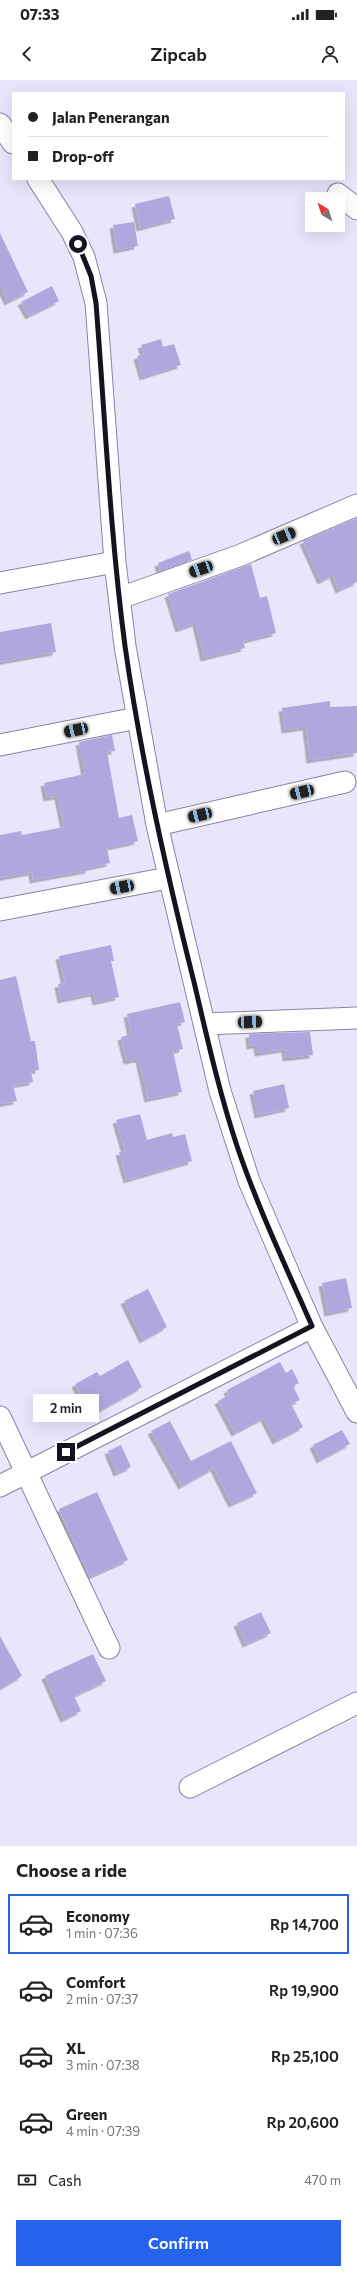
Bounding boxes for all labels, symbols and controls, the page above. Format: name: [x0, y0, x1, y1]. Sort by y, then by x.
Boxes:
text: 07:33: [20, 5, 59, 23]
icon: back: [16, 43, 38, 65]
text: Zipcab: [150, 43, 207, 65]
icon: person: [319, 43, 341, 65]
text: Jalan Penerangan: [52, 108, 170, 126]
text: Drop-off: [52, 147, 114, 165]
north arrow: [305, 192, 345, 232]
map controls: [305, 192, 345, 232]
route start: [69, 235, 87, 253]
car: [271, 526, 297, 546]
car: [188, 559, 214, 579]
car: [63, 722, 89, 738]
car: [289, 783, 315, 801]
car: [187, 806, 213, 824]
car: [109, 879, 135, 895]
car: [238, 1016, 262, 1028]
callout: 2 min: [33, 1394, 99, 1422]
text: 2 min: [50, 1400, 82, 1416]
route end: [57, 1443, 75, 1461]
text: Choose a ride: [16, 1859, 127, 1881]
icon: car: [18, 1906, 54, 1942]
text: Economy: [66, 1907, 130, 1925]
text: Rp 14,700: [270, 1915, 339, 1933]
text: 1 min · 07:36: [66, 1925, 138, 1941]
icon: car: [18, 1972, 54, 2008]
text: Comfort: [66, 1973, 126, 1991]
text: Rp 19,900: [269, 1981, 339, 1999]
text: 2 min · 07:37: [66, 1991, 138, 2007]
icon: car: [18, 2038, 54, 2074]
text: XL: [66, 2039, 85, 2057]
text: Rp 25,100: [271, 2047, 339, 2065]
text: 3 min · 07:38: [66, 2057, 140, 2073]
icon: car: [18, 2104, 54, 2140]
text: Green: [66, 2105, 107, 2123]
text: Rp 20,600: [266, 2113, 339, 2131]
text: 4 min · 07:39: [66, 2123, 140, 2139]
icon: cash: [16, 2169, 38, 2191]
text: Cash: [48, 2171, 82, 2189]
text: 470 m: [304, 2172, 341, 2188]
button: Confirm: [16, 2220, 341, 2266]

